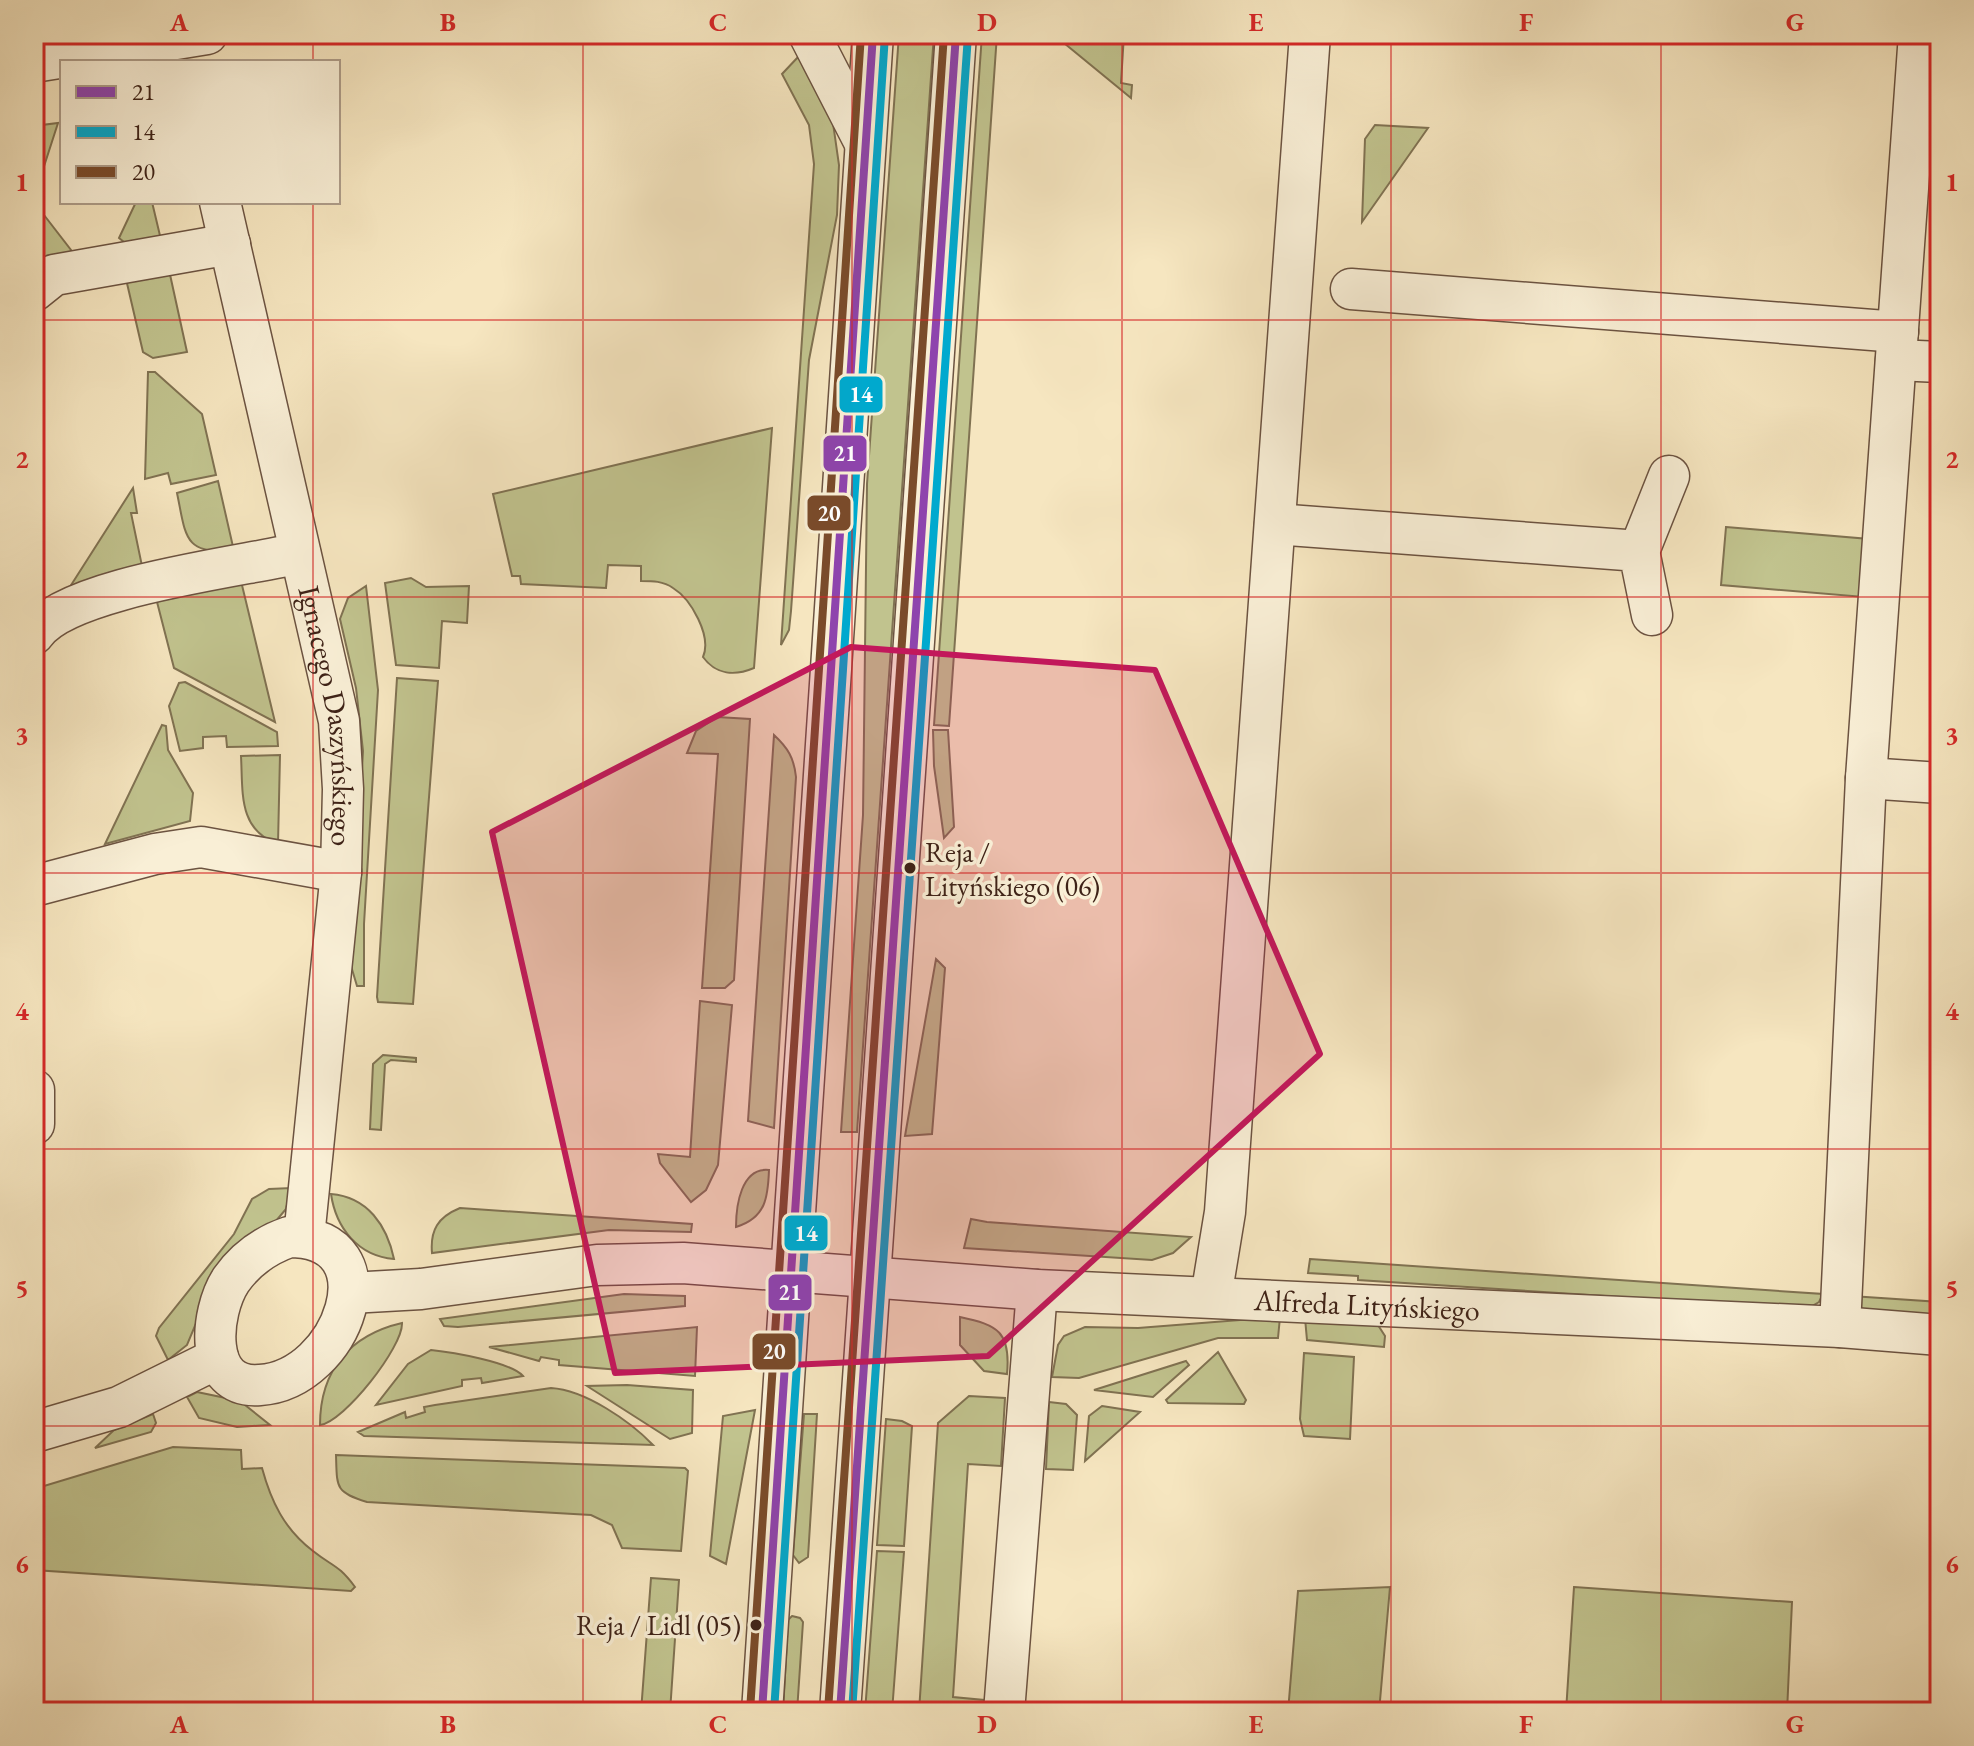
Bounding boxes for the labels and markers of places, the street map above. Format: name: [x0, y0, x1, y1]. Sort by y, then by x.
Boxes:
place label: Reja / Lityńskiego (06): [925, 834, 1100, 904]
marker: Reja / Lityńskiego (06): [902, 860, 918, 876]
place label: Reja / Lidl (05): [576, 1607, 741, 1643]
marker: Reja / Lidl (05): [748, 1617, 764, 1633]

